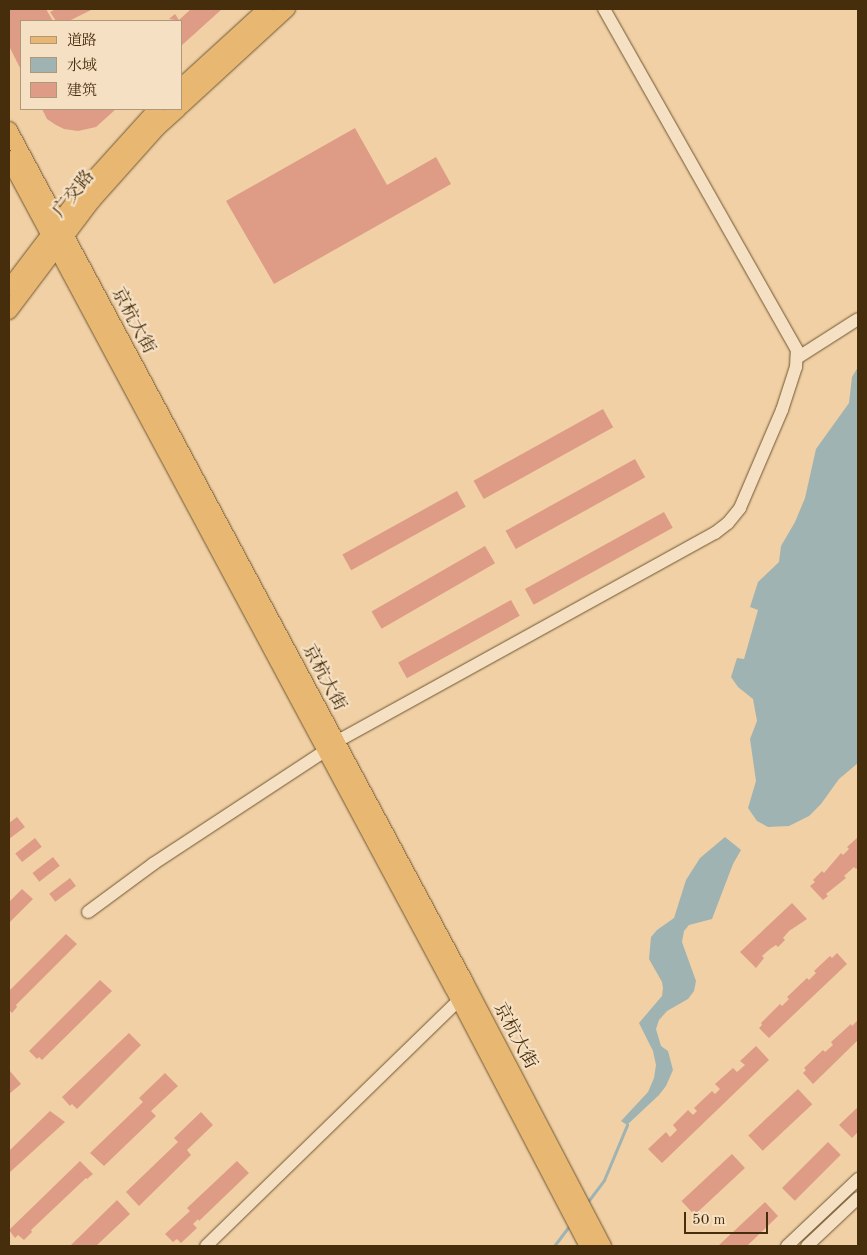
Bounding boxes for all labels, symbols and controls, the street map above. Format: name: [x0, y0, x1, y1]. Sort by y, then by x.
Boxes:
legend: [20, 20, 182, 110]
text: 道路: [67, 34, 97, 49]
text: 水域: [67, 59, 97, 74]
text: 建筑: [67, 84, 97, 99]
street label: 广交路: [49, 166, 99, 222]
street label: 京杭大街: [107, 284, 159, 358]
street label: 京杭大街: [298, 641, 350, 715]
street label: 京杭大街: [489, 999, 541, 1073]
scale bar: [687, 1202, 771, 1234]
text: 50 m: [692, 1213, 726, 1228]

